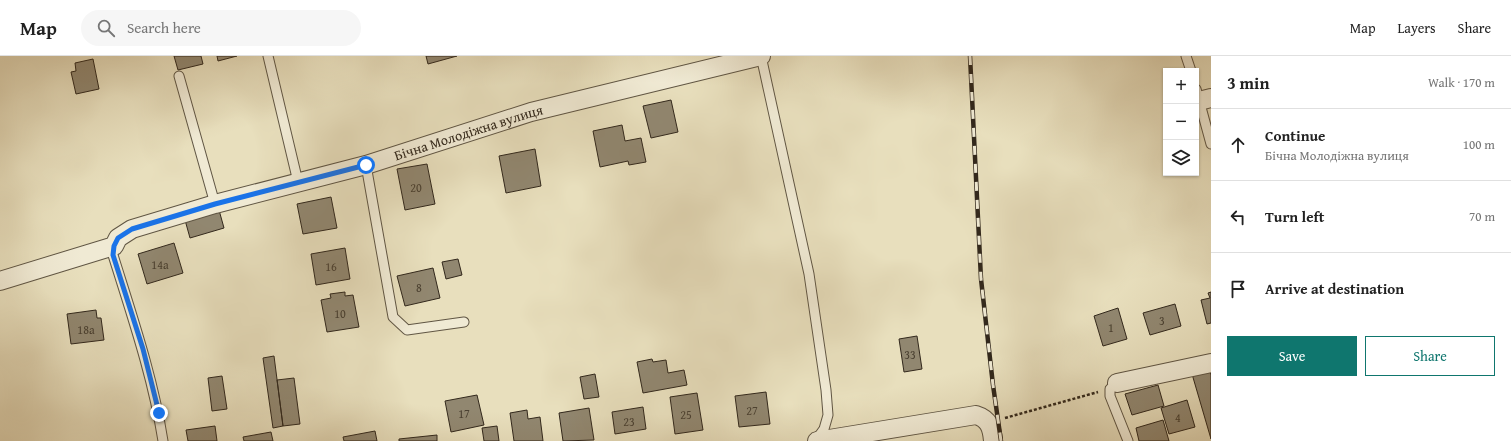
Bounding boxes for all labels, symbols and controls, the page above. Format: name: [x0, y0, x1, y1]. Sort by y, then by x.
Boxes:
search box: [81, 10, 361, 46]
text: Map: [20, 14, 57, 42]
icon: search: [95, 17, 117, 39]
text: Search here: [127, 17, 201, 38]
text: Map: [1350, 18, 1376, 38]
text: Layers: [1398, 18, 1436, 38]
text: Share: [1458, 18, 1491, 38]
map controls: [1163, 68, 1199, 176]
button: +: [1163, 68, 1199, 104]
text: 3 min: [1227, 70, 1269, 95]
text: Walk · 170 m: [1428, 73, 1495, 92]
street label: Бічна Молодіжна вулиця: [391, 100, 545, 165]
button: −: [1163, 104, 1199, 140]
text: Continue: [1265, 125, 1326, 146]
icon: ahead: [1227, 134, 1249, 156]
text: 100 m: [1463, 135, 1495, 154]
button: layers: [1163, 140, 1199, 176]
text: Бічна Молодіжна вулиця: [1265, 146, 1409, 165]
route start: [357, 156, 375, 174]
house number: 20: [410, 179, 422, 196]
icon: left: [1227, 206, 1249, 228]
text: Turn left: [1265, 206, 1324, 227]
text: 70 m: [1469, 207, 1495, 226]
house number: 14а: [151, 256, 169, 273]
house number: 16: [325, 258, 337, 275]
icon: arrive: [1227, 278, 1249, 300]
text: Arrive at destination: [1265, 278, 1404, 299]
house number: 8: [416, 279, 422, 296]
house number: 10: [334, 305, 346, 322]
house number: 3: [1159, 312, 1165, 329]
house number: 1: [1108, 319, 1114, 336]
house number: 18а: [77, 321, 95, 338]
button: Save: [1227, 336, 1357, 376]
button: Share: [1365, 336, 1495, 376]
house number: 33: [904, 346, 916, 363]
house number: 27: [746, 402, 758, 419]
route end: [150, 404, 168, 422]
house number: 17: [458, 405, 470, 422]
house number: 25: [680, 406, 692, 423]
house number: 4: [1175, 409, 1181, 426]
house number: 23: [623, 413, 635, 430]

